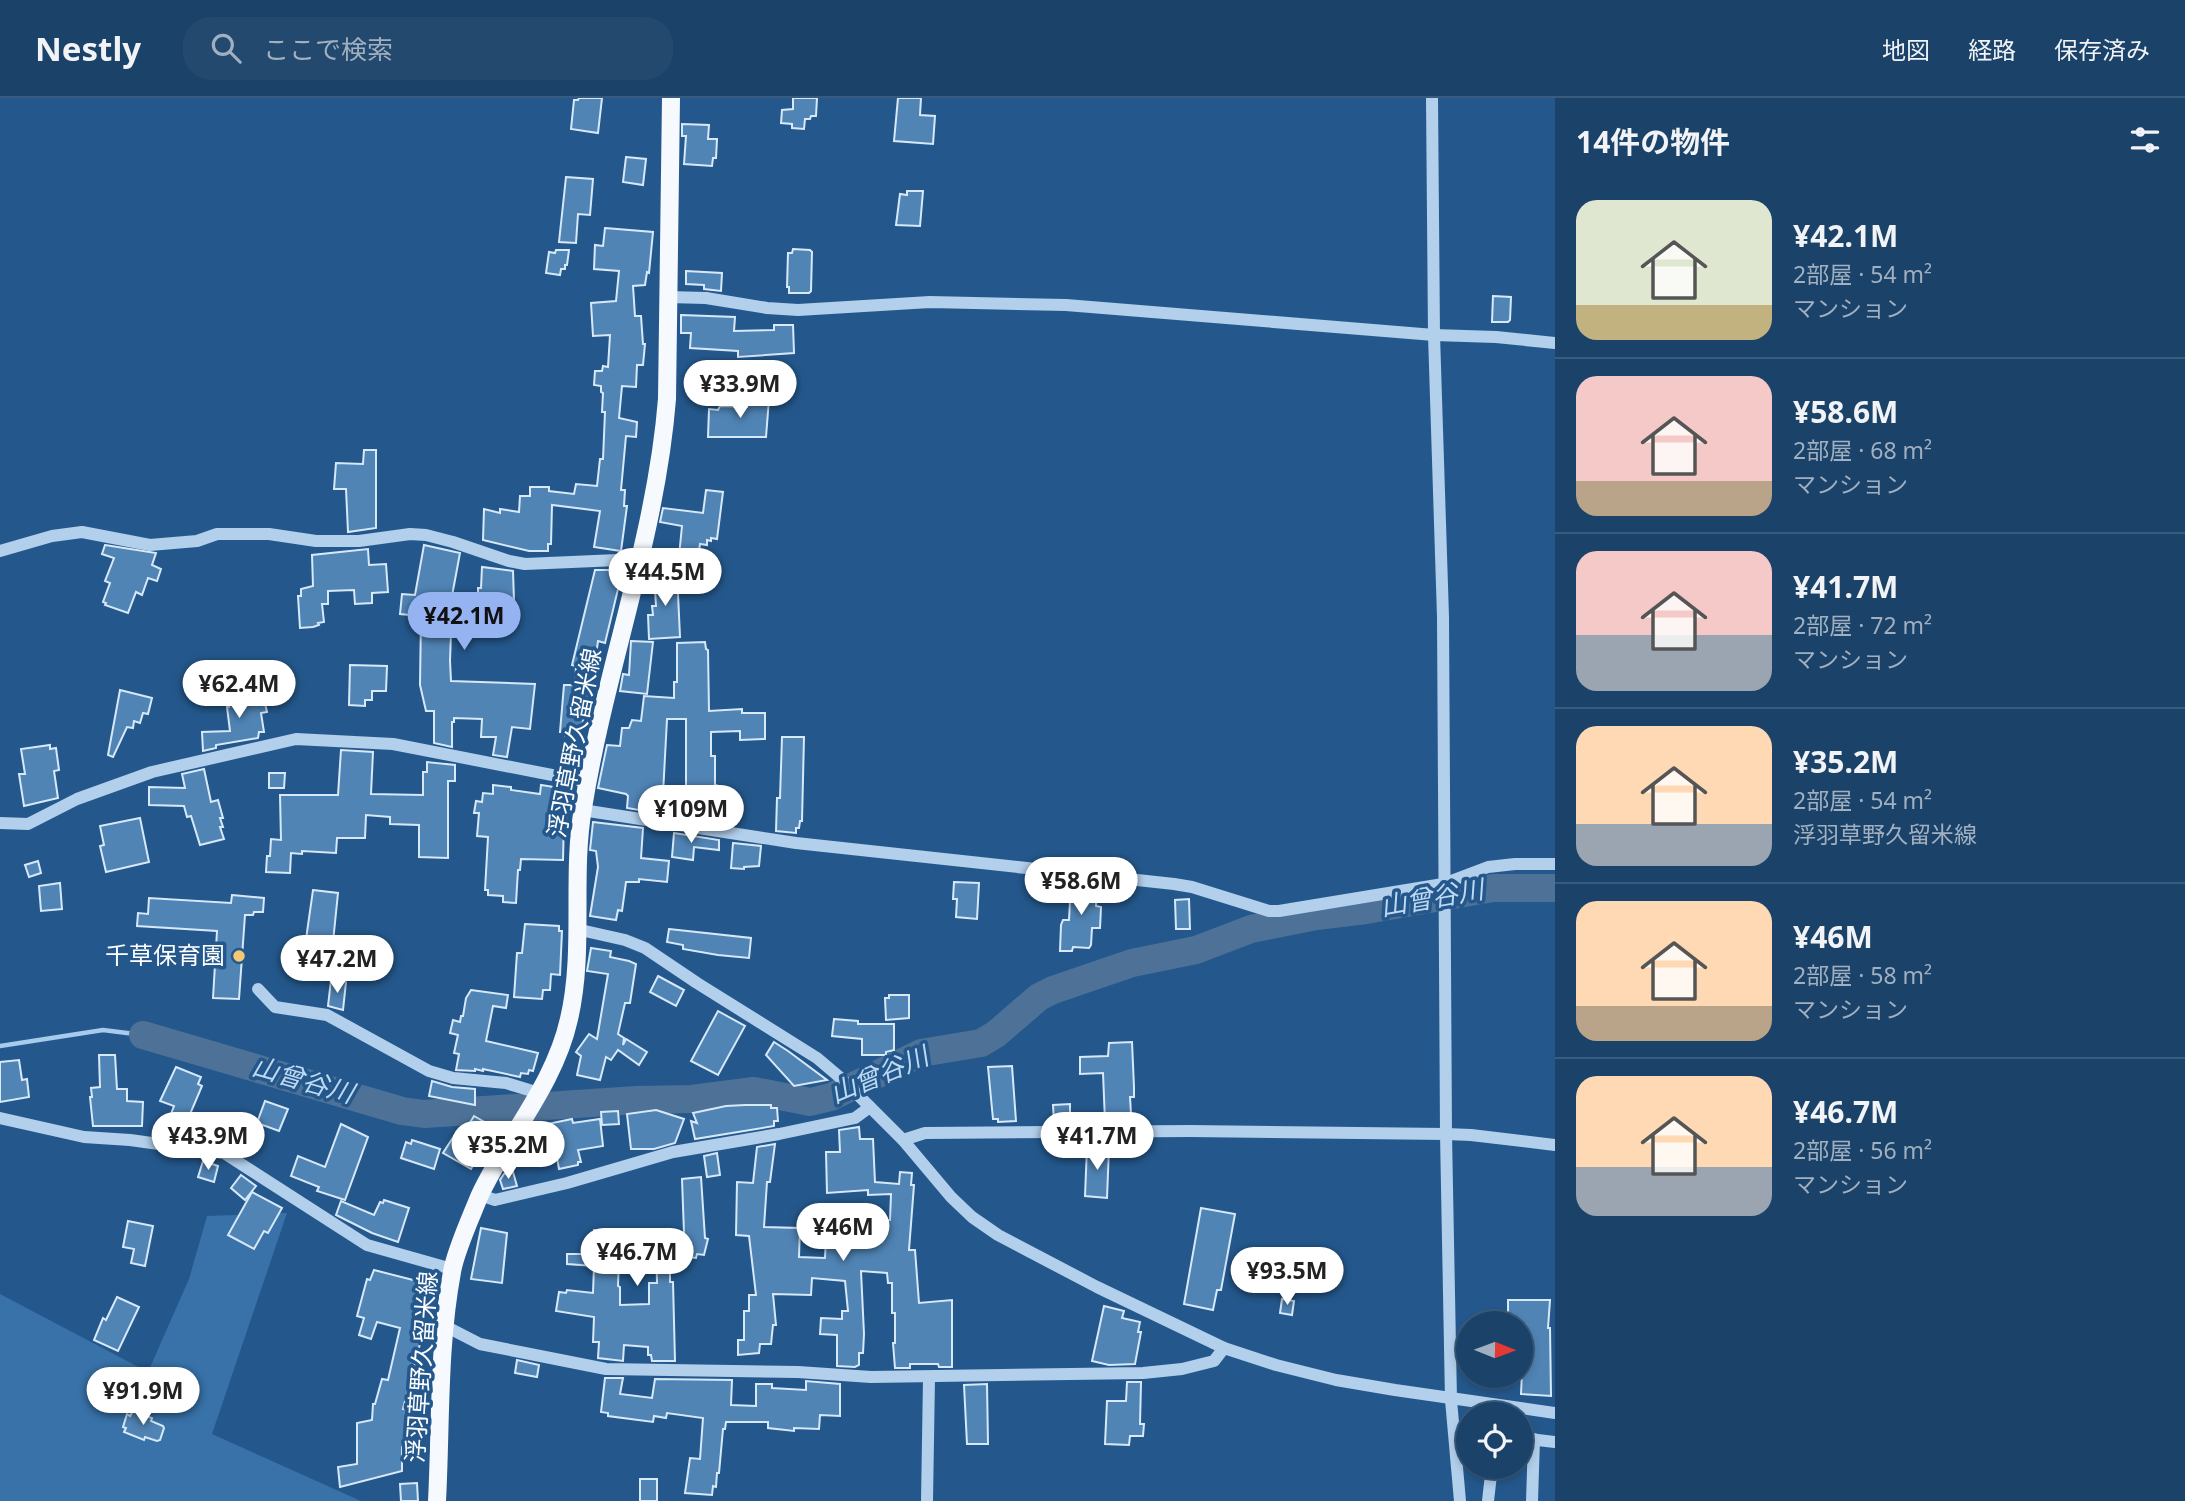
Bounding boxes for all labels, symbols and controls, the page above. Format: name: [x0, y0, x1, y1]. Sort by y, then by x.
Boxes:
search box: [183, 17, 673, 80]
text: Nestly: [35, 26, 141, 71]
icon: search: [207, 29, 245, 67]
text: ここで検索: [263, 31, 393, 67]
text: 地図: [1882, 33, 1930, 66]
text: 経路: [1968, 33, 2016, 66]
text: 保存済み: [2054, 33, 2150, 66]
text: 14件の物件: [1576, 121, 1730, 162]
icon: filters: [2126, 121, 2164, 159]
text: ¥42.1M: [1793, 215, 1898, 256]
icon: home: [1632, 228, 1716, 312]
text: 2部屋 · 54 m²: [1793, 258, 1932, 290]
text: マンション: [1793, 292, 1908, 324]
pin: ¥33.9M: [683, 360, 797, 420]
text: ¥33.9M: [700, 367, 780, 399]
text: ¥58.6M: [1793, 391, 1898, 432]
icon: home: [1632, 404, 1716, 488]
text: 2部屋 · 68 m²: [1793, 434, 1932, 466]
text: マンション: [1793, 468, 1908, 500]
pin: ¥44.5M: [608, 548, 722, 608]
text: ¥44.5M: [625, 555, 705, 587]
text: ¥41.7M: [1793, 566, 1898, 607]
icon: home: [1632, 579, 1716, 663]
pin: ¥42.1M: [407, 592, 521, 652]
text: ¥42.1M: [424, 599, 504, 631]
text: 2部屋 · 72 m²: [1793, 609, 1932, 641]
text: マンション: [1793, 643, 1908, 675]
street label: 浮羽草野久留米線: [539, 645, 608, 840]
pin: ¥62.4M: [182, 660, 296, 720]
text: ¥62.4M: [199, 667, 279, 699]
text: ¥35.2M: [1793, 741, 1898, 782]
icon: home: [1632, 754, 1716, 838]
text: 2部屋 · 54 m²: [1793, 784, 1932, 816]
pin: ¥109M: [642, 786, 740, 845]
text: ¥109M: [654, 792, 728, 824]
text: 浮羽草野久留米線: [1793, 818, 1977, 850]
pin: ¥58.6M: [1024, 858, 1138, 917]
text: ¥58.6M: [1041, 864, 1121, 896]
water label: 山曾谷川: [1377, 870, 1489, 924]
text: ¥46M: [1793, 916, 1873, 957]
icon: home: [1632, 929, 1716, 1013]
pin: ¥47.2M: [280, 936, 394, 995]
place label: 千草保育園: [105, 938, 225, 971]
text: ¥47.2M: [297, 942, 377, 974]
marker: 千草保育園: [231, 948, 247, 964]
text: 2部屋 · 58 m²: [1793, 959, 1932, 991]
text: マンション: [1793, 993, 1908, 1025]
water label: 山曾谷川: [824, 1036, 936, 1111]
water label: 山曾谷川: [248, 1047, 361, 1111]
text: ¥46.7M: [1793, 1091, 1898, 1132]
icon: home: [1632, 1104, 1716, 1188]
pin: ¥43.9M: [151, 1112, 265, 1172]
pin: ¥41.7M: [1040, 1112, 1154, 1172]
text: ¥43.9M: [168, 1119, 248, 1151]
text: ¥41.7M: [1057, 1119, 1137, 1151]
pin: ¥35.2M: [451, 1122, 565, 1181]
text: ¥35.2M: [468, 1128, 548, 1160]
text: 2部屋 · 56 m²: [1793, 1134, 1932, 1166]
text: マンション: [1793, 1168, 1908, 1200]
pin: ¥46M: [802, 1204, 884, 1263]
text: ¥46M: [812, 1210, 874, 1242]
pin: ¥46.7M: [580, 1228, 694, 1288]
text: ¥46.7M: [597, 1235, 677, 1267]
pin: ¥93.5M: [1230, 1248, 1344, 1307]
text: ¥93.5M: [1247, 1254, 1327, 1286]
street label: 浮羽草野久留米線: [397, 1270, 444, 1464]
north arrow: [1456, 1311, 1533, 1388]
map controls: [1456, 1311, 1533, 1479]
pin: ¥91.9M: [86, 1368, 200, 1427]
text: ¥91.9M: [103, 1374, 183, 1406]
button: locate: [1456, 1402, 1533, 1479]

